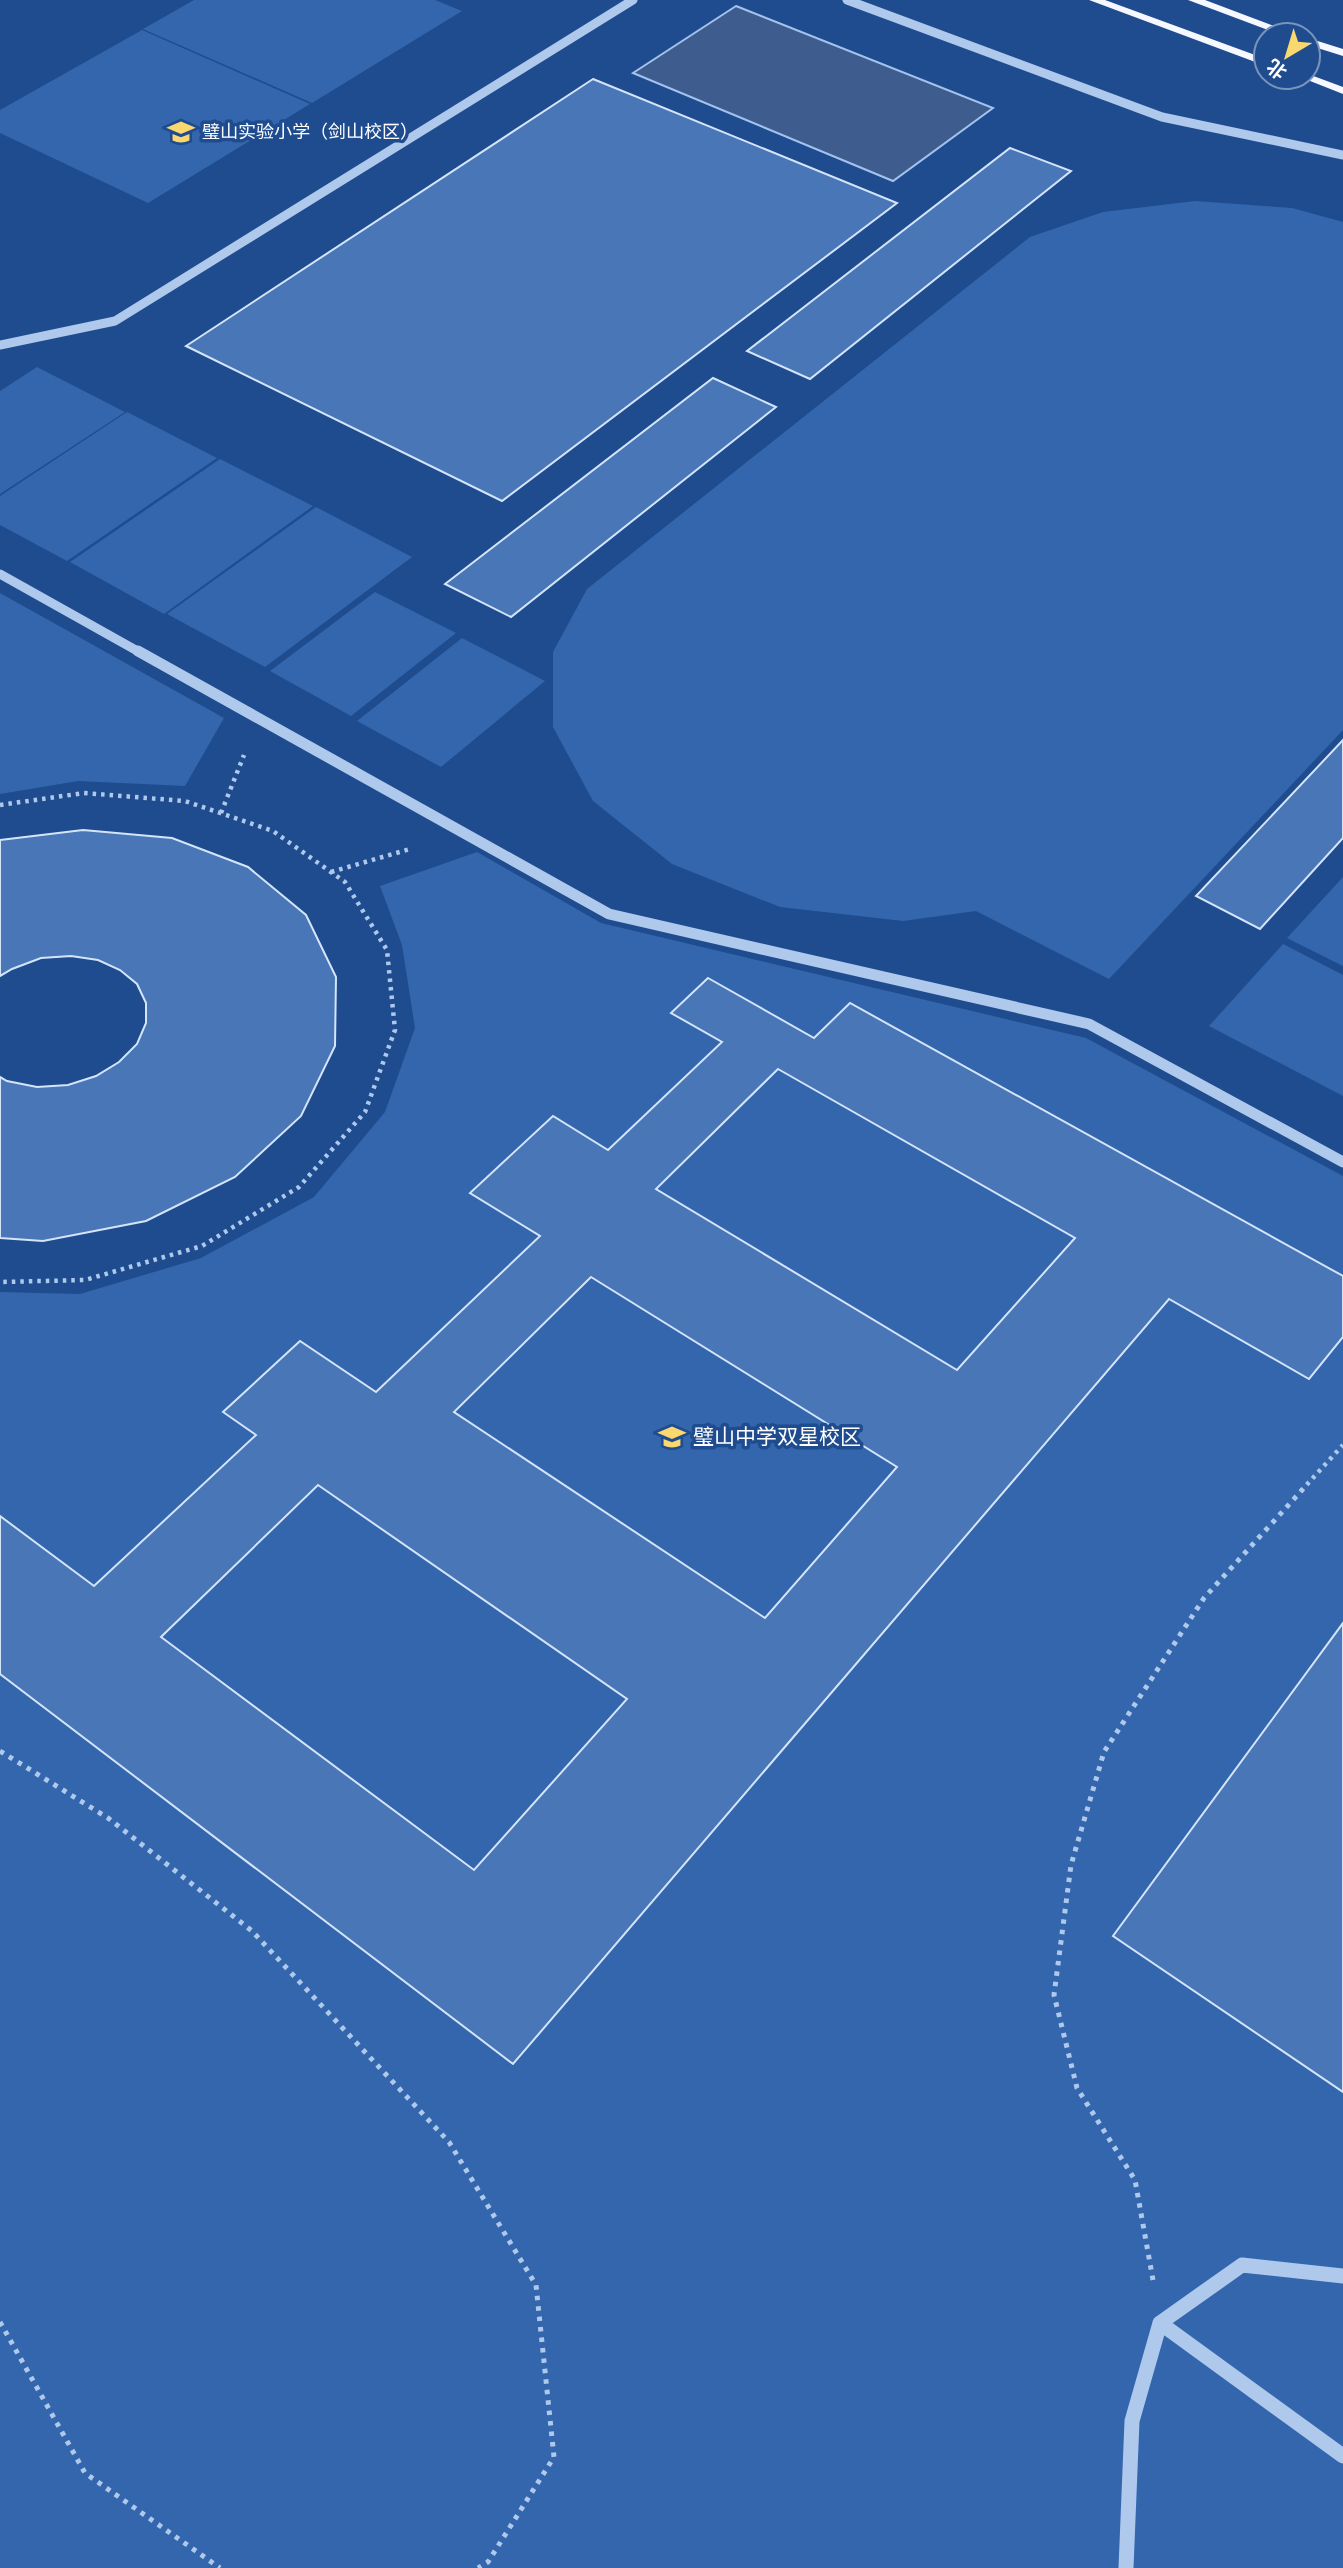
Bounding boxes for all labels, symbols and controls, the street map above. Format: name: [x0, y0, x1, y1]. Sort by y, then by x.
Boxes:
north arrow: [1252, 21, 1322, 91]
text: 北: [1262, 53, 1293, 85]
school or university icon: 璧山实验小学（剑山校区）: [166, 117, 196, 147]
place label: 璧山实验小学（剑山校区）: [202, 120, 418, 144]
school or university icon: 璧山中学双星校区: [657, 1422, 687, 1452]
place label: 璧山中学双星校区: [693, 1423, 861, 1451]

